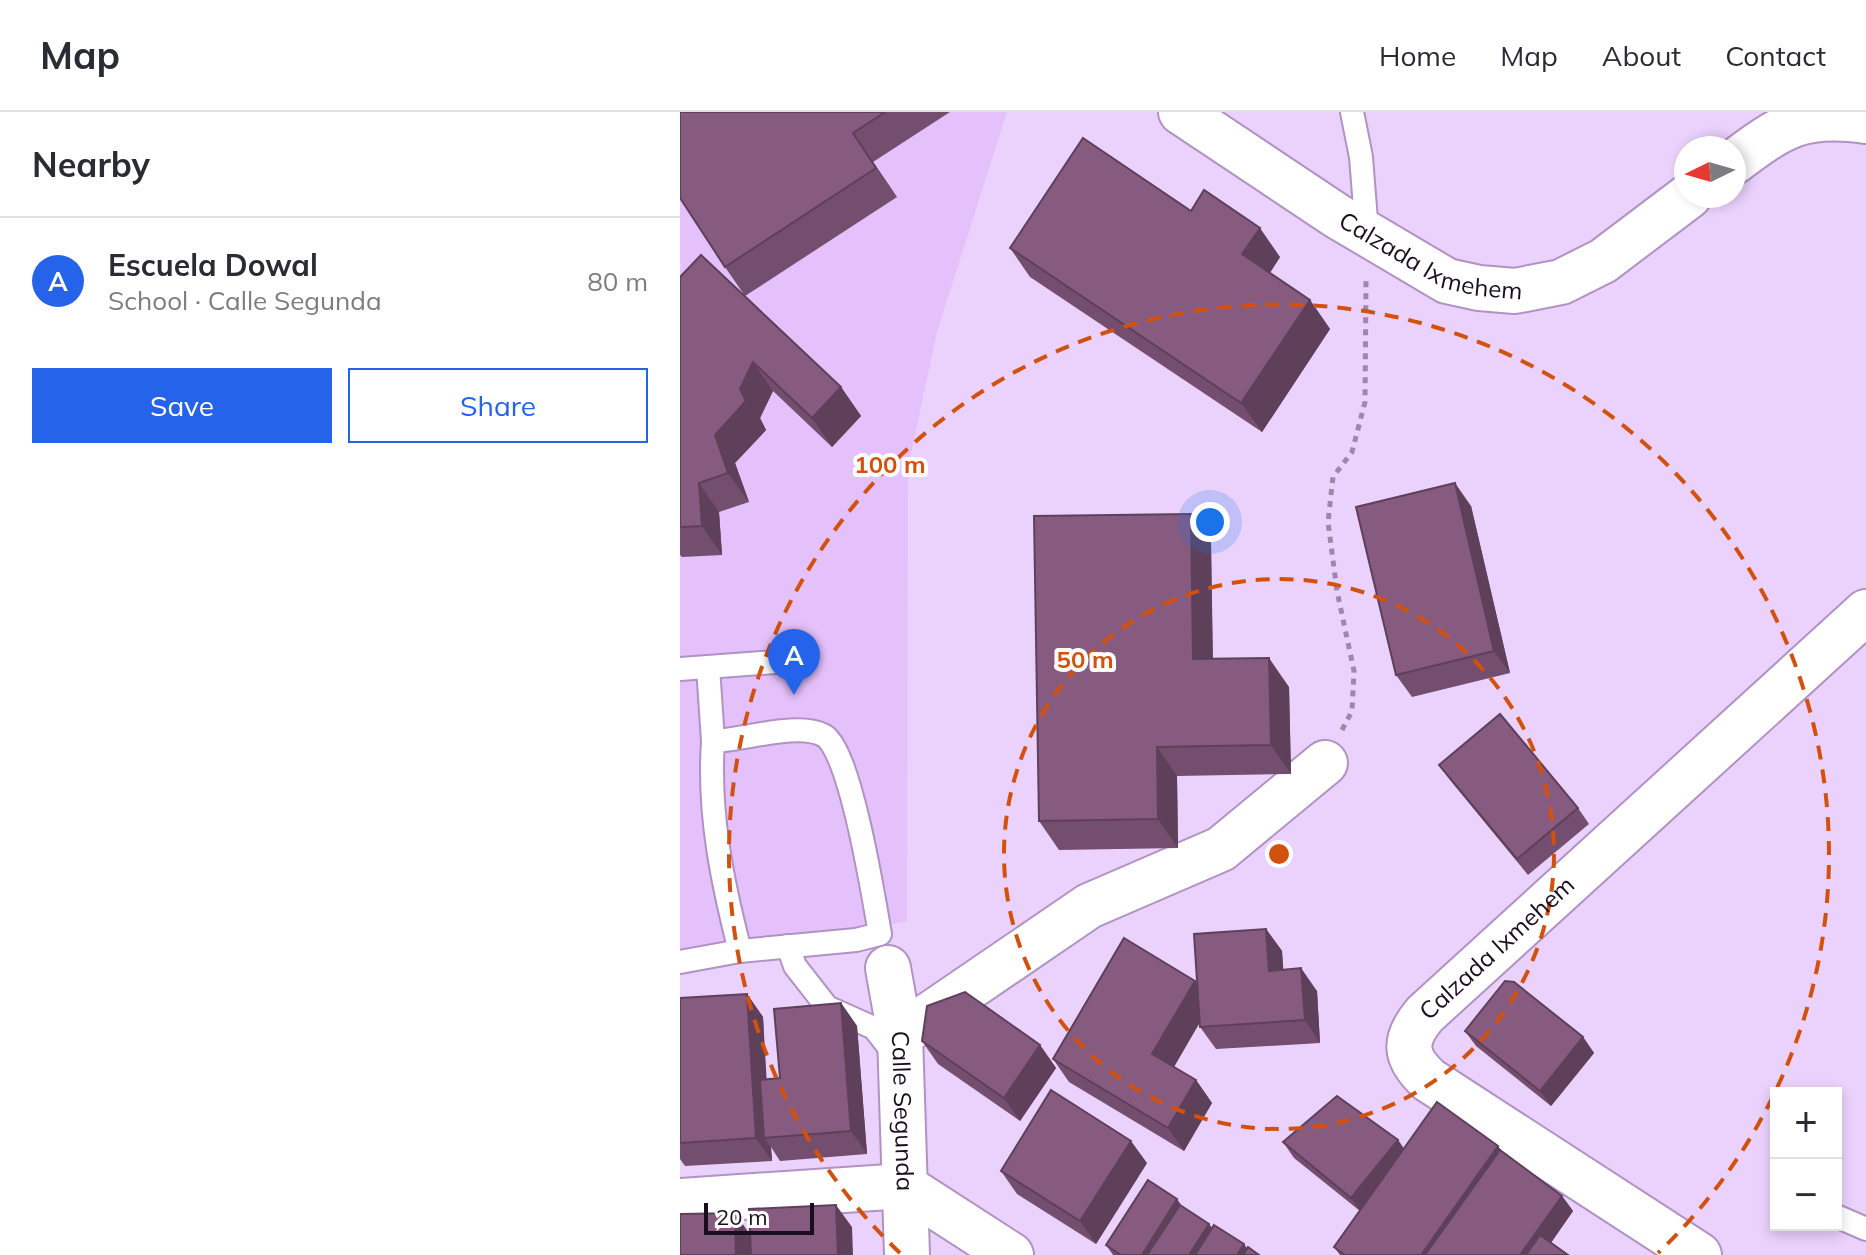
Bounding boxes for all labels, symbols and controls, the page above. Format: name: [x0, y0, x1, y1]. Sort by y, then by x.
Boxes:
text: Map: [40, 31, 120, 79]
text: Home: [1379, 38, 1456, 73]
text: Map: [1500, 38, 1558, 73]
text: About: [1602, 38, 1681, 73]
text: Contact: [1725, 38, 1826, 73]
north arrow: [1674, 136, 1746, 208]
text: Nearby: [32, 143, 150, 186]
street label: Calzada Ixmehem: [1334, 205, 1524, 306]
text: Escuela Dowal: [108, 246, 318, 284]
text: A: [48, 265, 68, 298]
text: 80 m: [587, 265, 648, 298]
text: School · Calle Segunda: [108, 284, 381, 317]
button: Save: [32, 368, 332, 443]
button: Share: [348, 368, 648, 443]
text: 100 m: [854, 449, 926, 479]
your location: [1190, 502, 1230, 542]
pin: A: [768, 629, 820, 695]
text: 50 m: [1057, 644, 1113, 674]
centre of rings: [1265, 840, 1293, 868]
street label: Calzada Ixmehem: [1413, 869, 1580, 1026]
street label: Calle Segunda: [886, 1030, 921, 1192]
map controls: [1770, 1087, 1842, 1231]
button: +: [1770, 1087, 1842, 1159]
button: −: [1770, 1159, 1842, 1231]
scale bar: [704, 1199, 814, 1235]
text: 20 m: [716, 1203, 767, 1231]

